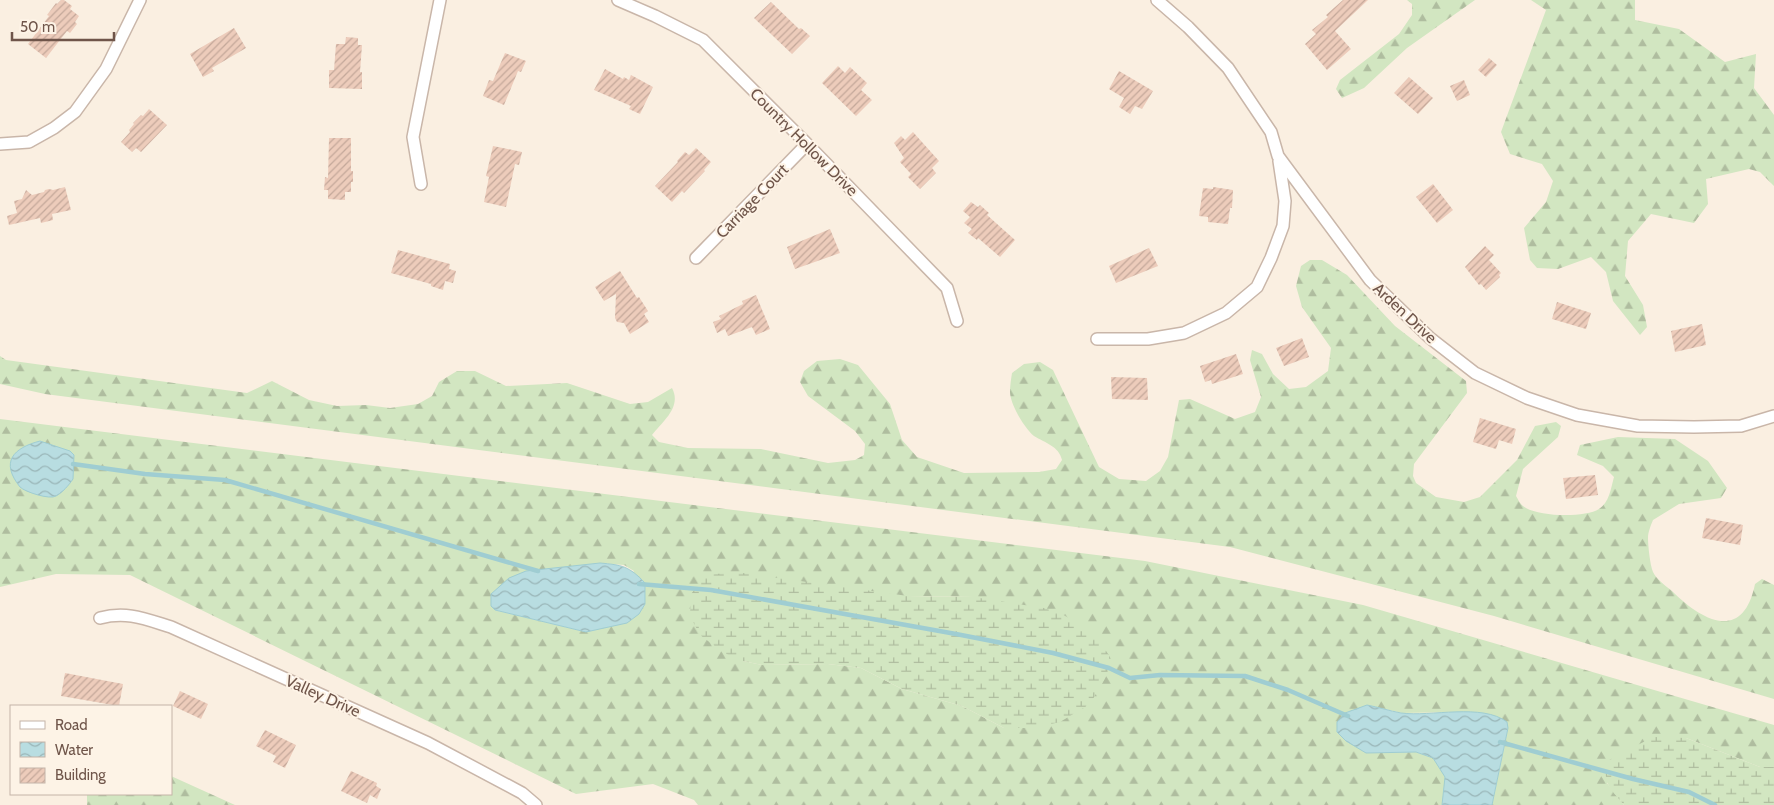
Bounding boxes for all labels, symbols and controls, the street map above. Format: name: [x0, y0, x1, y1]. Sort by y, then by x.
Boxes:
scale bar: [12, 10, 115, 42]
text: 50 m: [20, 18, 55, 36]
street label: Country Hollow Drive: [746, 84, 862, 200]
street label: Carriage Court: [712, 160, 793, 242]
street label: Arden Drive: [1369, 279, 1441, 347]
street label: Valley Drive: [283, 671, 363, 721]
legend: [10, 705, 172, 795]
text: Road: [55, 716, 88, 734]
text: Water: [55, 741, 93, 759]
text: Building: [55, 766, 106, 784]

